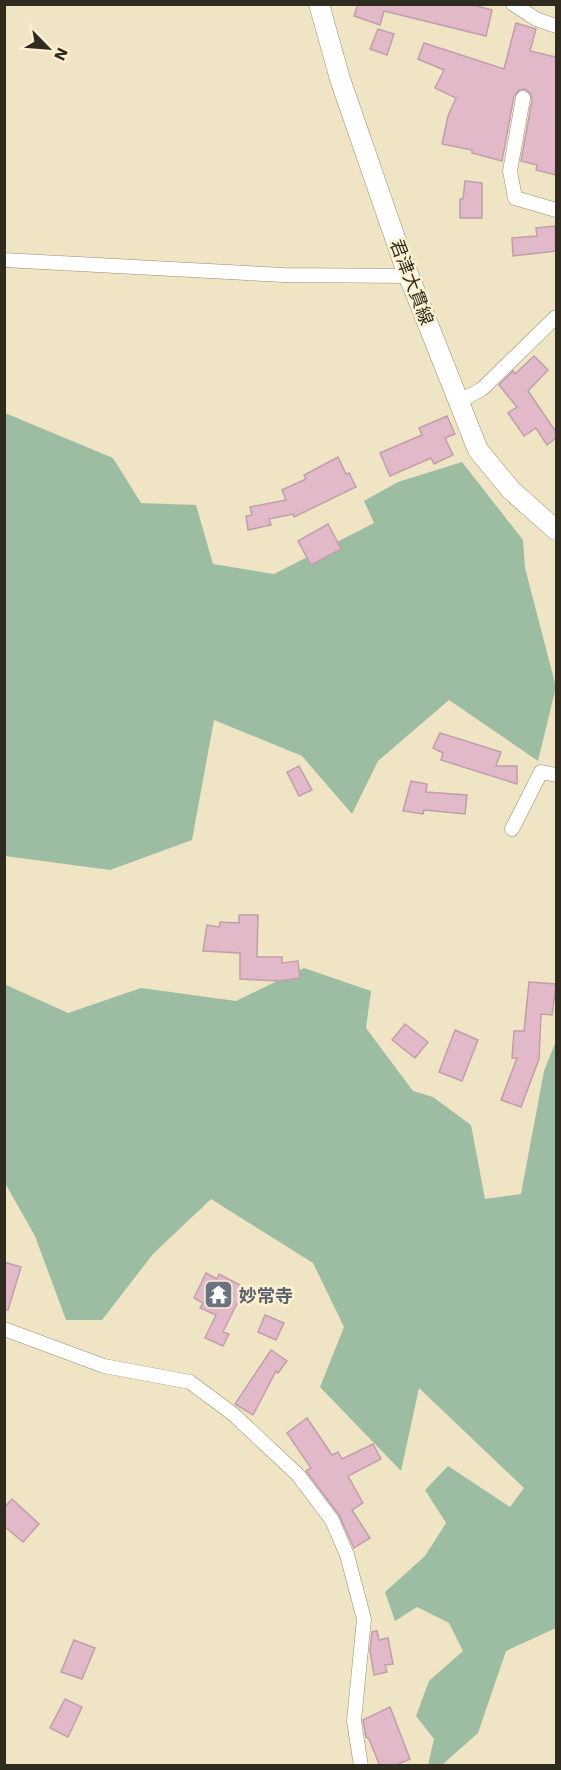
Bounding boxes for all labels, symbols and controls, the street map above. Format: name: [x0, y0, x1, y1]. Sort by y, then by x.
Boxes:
north arrow: [18, 18, 78, 78]
text: N: [50, 45, 72, 64]
street label: 君津大貫線: [386, 236, 438, 328]
temple icon: 妙常寺: [202, 1279, 234, 1311]
place label: 妙常寺: [239, 1285, 293, 1306]

